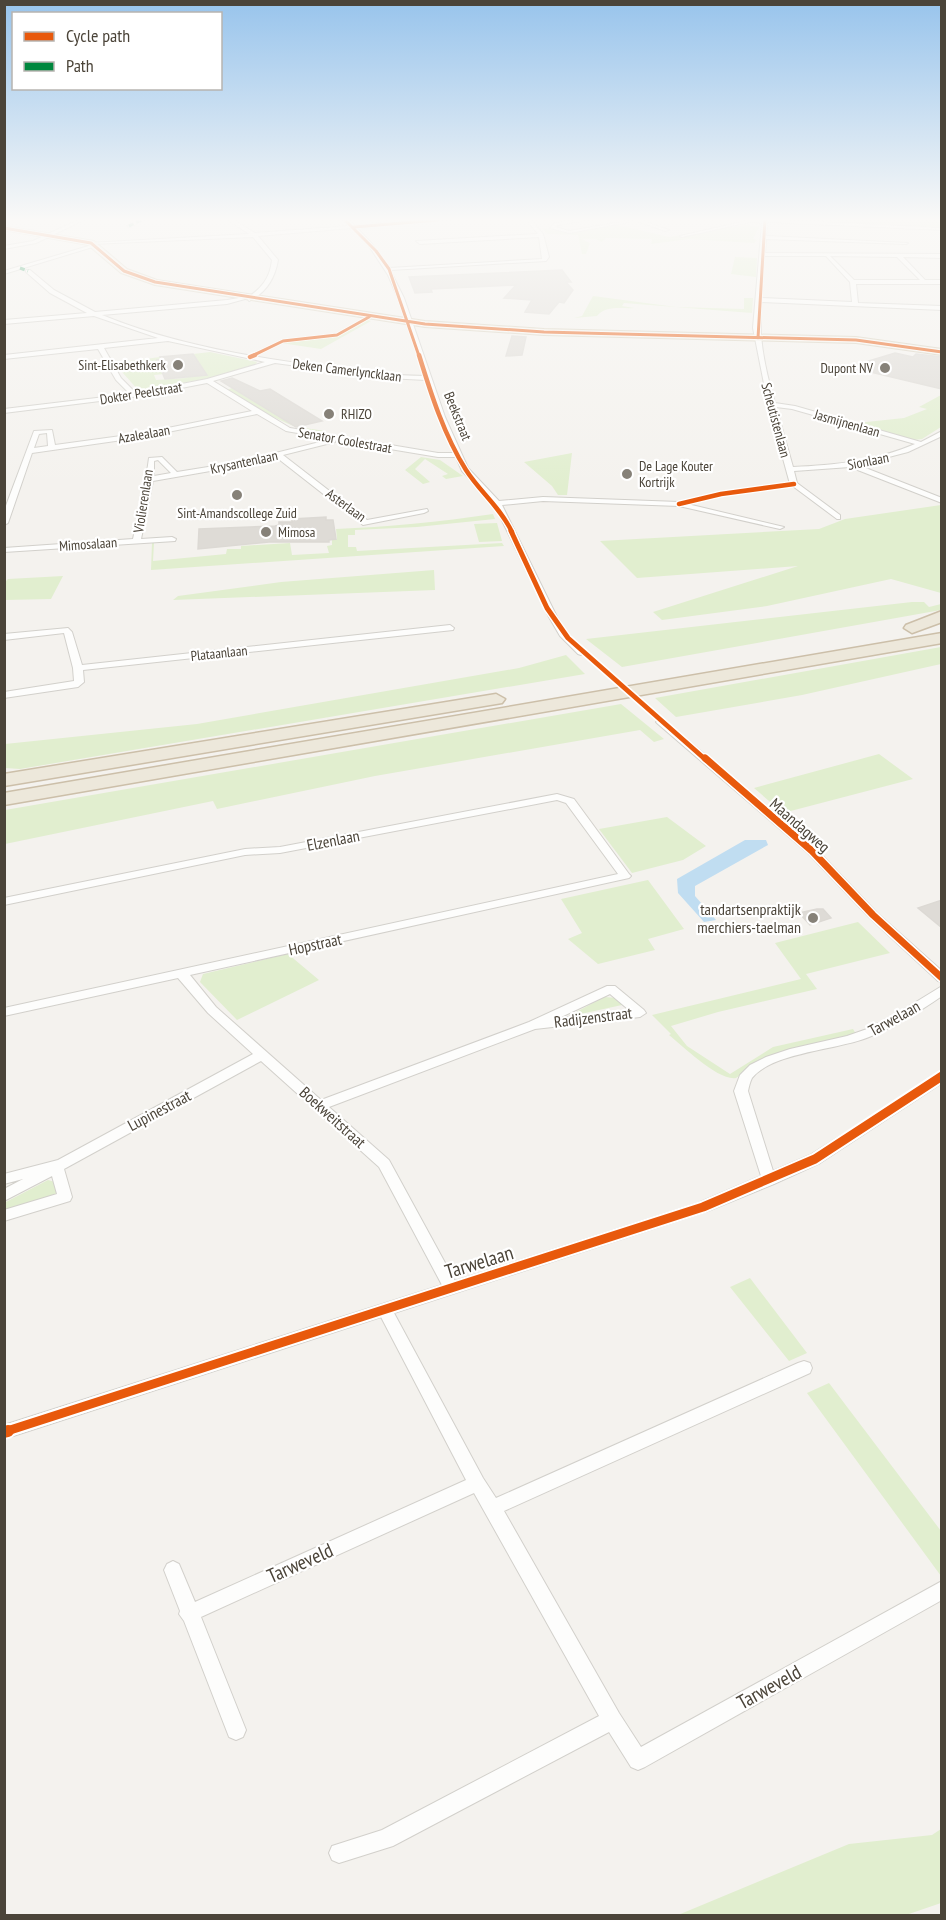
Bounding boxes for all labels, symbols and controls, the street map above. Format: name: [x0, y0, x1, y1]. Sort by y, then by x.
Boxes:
legend: [12, 12, 222, 90]
text: Cycle path: [66, 24, 130, 47]
text: Path: [66, 54, 94, 77]
street label: Deken Camerlyncklaan: [292, 354, 402, 386]
place label: Sint-Elisabethkerk: [78, 356, 167, 374]
marker: Sint-Elisabethkerk: [171, 358, 185, 372]
place label: Dupont NV: [820, 359, 874, 377]
marker: Dupont NV: [878, 361, 892, 375]
street label: Dokter Peelstraat: [98, 378, 184, 408]
street label: Scheutistenlaan: [757, 381, 795, 459]
street label: Beekstraat: [440, 389, 476, 443]
place label: RHIZO: [341, 405, 372, 423]
street label: Jasmijnenlaan: [811, 405, 882, 441]
marker: RHIZO: [322, 407, 336, 421]
street label: Azalealaan: [117, 421, 171, 447]
street label: Senator Coolestraat: [297, 423, 393, 457]
street label: Krysantenlaan: [209, 446, 279, 478]
street label: Sionlaan: [846, 448, 890, 474]
place label: De Lage Kouter Kortrijk: [639, 457, 713, 491]
marker: De Lage Kouter Kortrijk: [620, 467, 634, 481]
street label: Violierenlaan: [129, 468, 157, 535]
street label: Asterlaan: [322, 484, 370, 526]
marker: Sint-Amandscollege Zuid: [230, 488, 244, 502]
place label: Sint-Amandscollege Zuid: [177, 504, 297, 522]
place label: Mimosa: [278, 523, 315, 541]
marker: Mimosa: [259, 525, 273, 539]
street label: Mimosalaan: [58, 533, 118, 555]
street label: Plataanlaan: [190, 641, 248, 665]
street label: Maandagweg: [766, 794, 834, 856]
street label: Elzenlaan: [305, 825, 361, 855]
place label: tandartsenpraktijk merchiers-taelman: [697, 899, 802, 937]
marker: tandartsenpraktijk merchiers-taelman: [806, 911, 820, 925]
street label: Hopstraat: [287, 928, 344, 959]
street label: Tarwelaan: [865, 996, 923, 1040]
street label: Radijzenstraat: [553, 1002, 634, 1032]
street label: Boekweitstraat: [296, 1082, 371, 1152]
street label: Lupinestraat: [124, 1085, 195, 1135]
street label: Tarwelaan: [442, 1239, 516, 1285]
street label: Tarweveld: [263, 1537, 337, 1589]
street label: Tarweveld: [732, 1659, 806, 1715]

